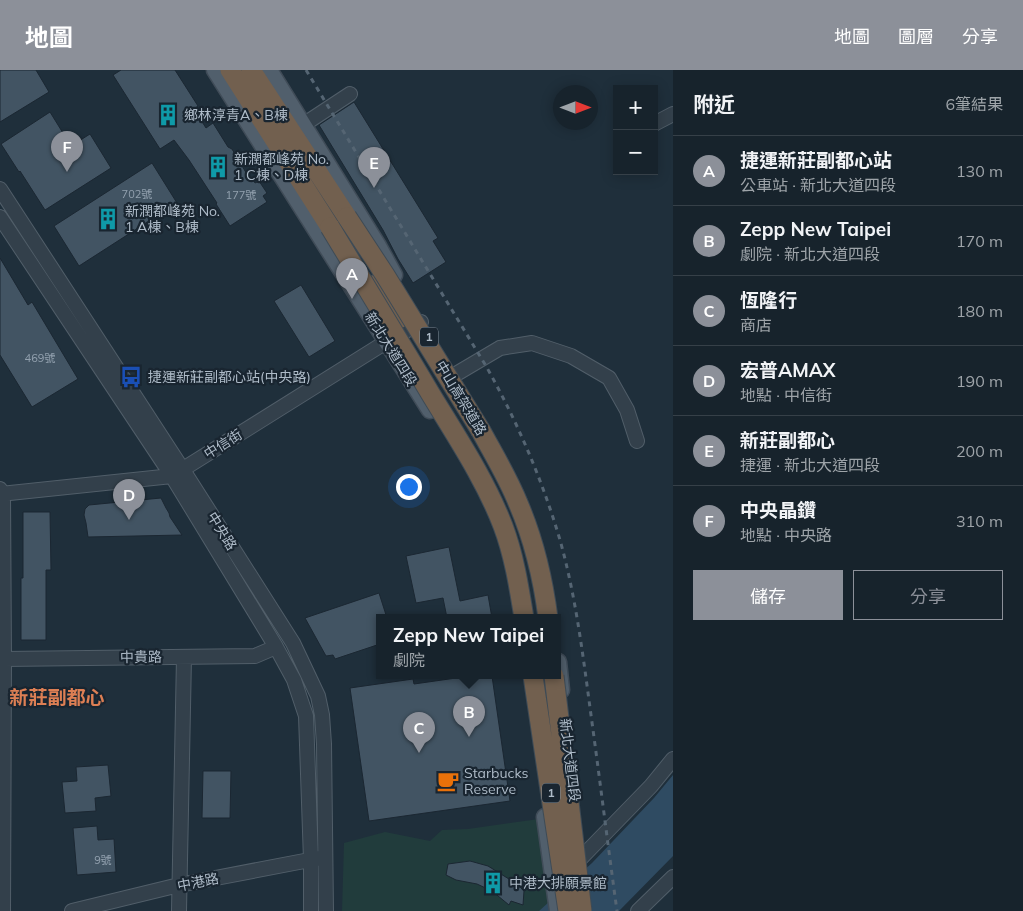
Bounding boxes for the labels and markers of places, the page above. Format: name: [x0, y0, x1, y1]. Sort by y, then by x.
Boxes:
building icon: 鄉林淳青A、B棟: [155, 102, 181, 128]
place label: 鄉林淳青A、B棟: [184, 106, 288, 124]
pin: F: [51, 131, 83, 172]
pin: E: [358, 147, 390, 188]
place label: 新潤都峰苑 No. 1 C棟、D棟: [234, 150, 329, 184]
building icon: 新潤都峰苑 No. 1 C棟、D棟: [205, 154, 231, 180]
place label: 新潤都峰苑 No. 1 A棟、B棟: [125, 202, 220, 236]
building icon: 新潤都峰苑 No. 1 A棟、B棟: [95, 206, 121, 232]
pin: A: [336, 258, 368, 299]
bus stop icon: 捷運新莊副都心站(中央路): [118, 364, 144, 390]
place label: 捷運新莊副都心站(中央路): [148, 368, 311, 386]
pin: D: [113, 479, 145, 520]
pin: B: [453, 696, 485, 737]
pin: C: [403, 712, 435, 753]
place label: Starbucks Reserve: [464, 764, 529, 798]
cafe icon: Starbucks Reserve: [435, 768, 461, 794]
building icon: 中港大排願景館: [480, 870, 506, 896]
place label: 中港大排願景館: [509, 874, 607, 892]

